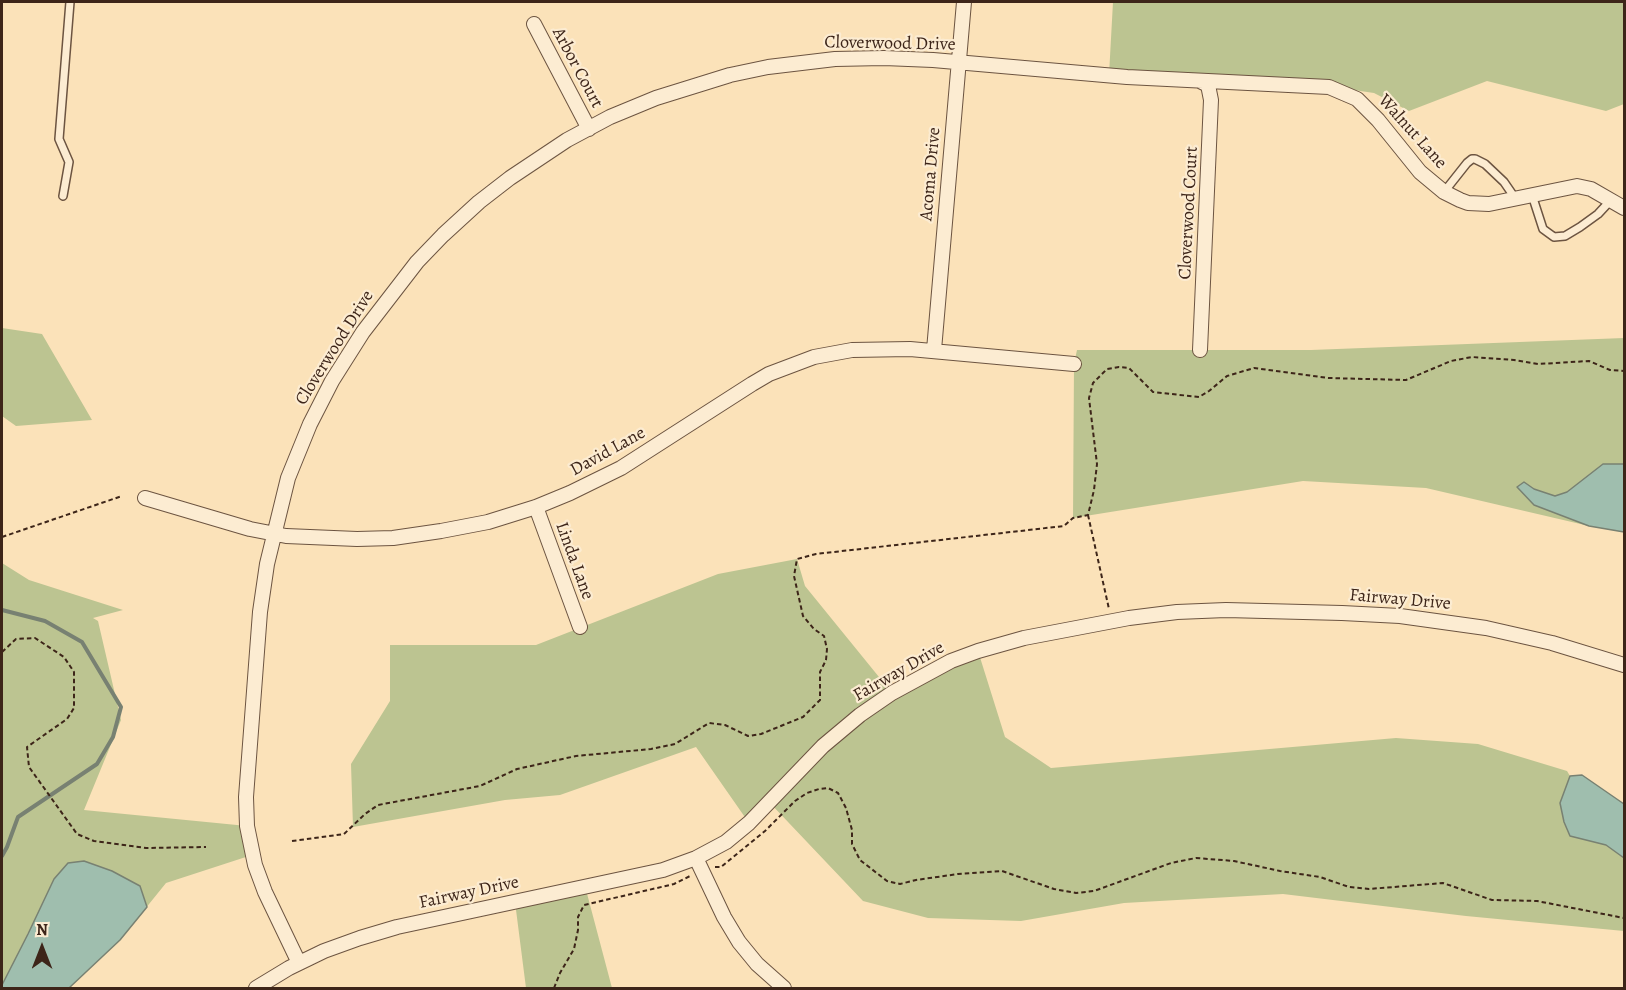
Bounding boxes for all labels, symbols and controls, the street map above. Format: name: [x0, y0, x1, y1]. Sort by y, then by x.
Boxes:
street label: Arbor Court: [547, 24, 607, 112]
street label: Cloverwood Drive: [824, 32, 956, 56]
street label: Walnut Lane: [1373, 90, 1451, 174]
street label: Acoma Drive: [916, 126, 946, 222]
street label: Cloverwood Court: [1175, 146, 1203, 280]
street label: Cloverwood Drive: [291, 287, 379, 409]
street label: David Lane: [567, 423, 649, 481]
street label: Linda Lane: [550, 519, 598, 603]
street label: Fairway Drive: [1348, 585, 1452, 615]
street label: Fairway Drive: [850, 637, 948, 707]
street label: Fairway Drive: [417, 872, 521, 914]
north arrow: [12, 918, 72, 978]
text: N: [36, 919, 48, 941]

